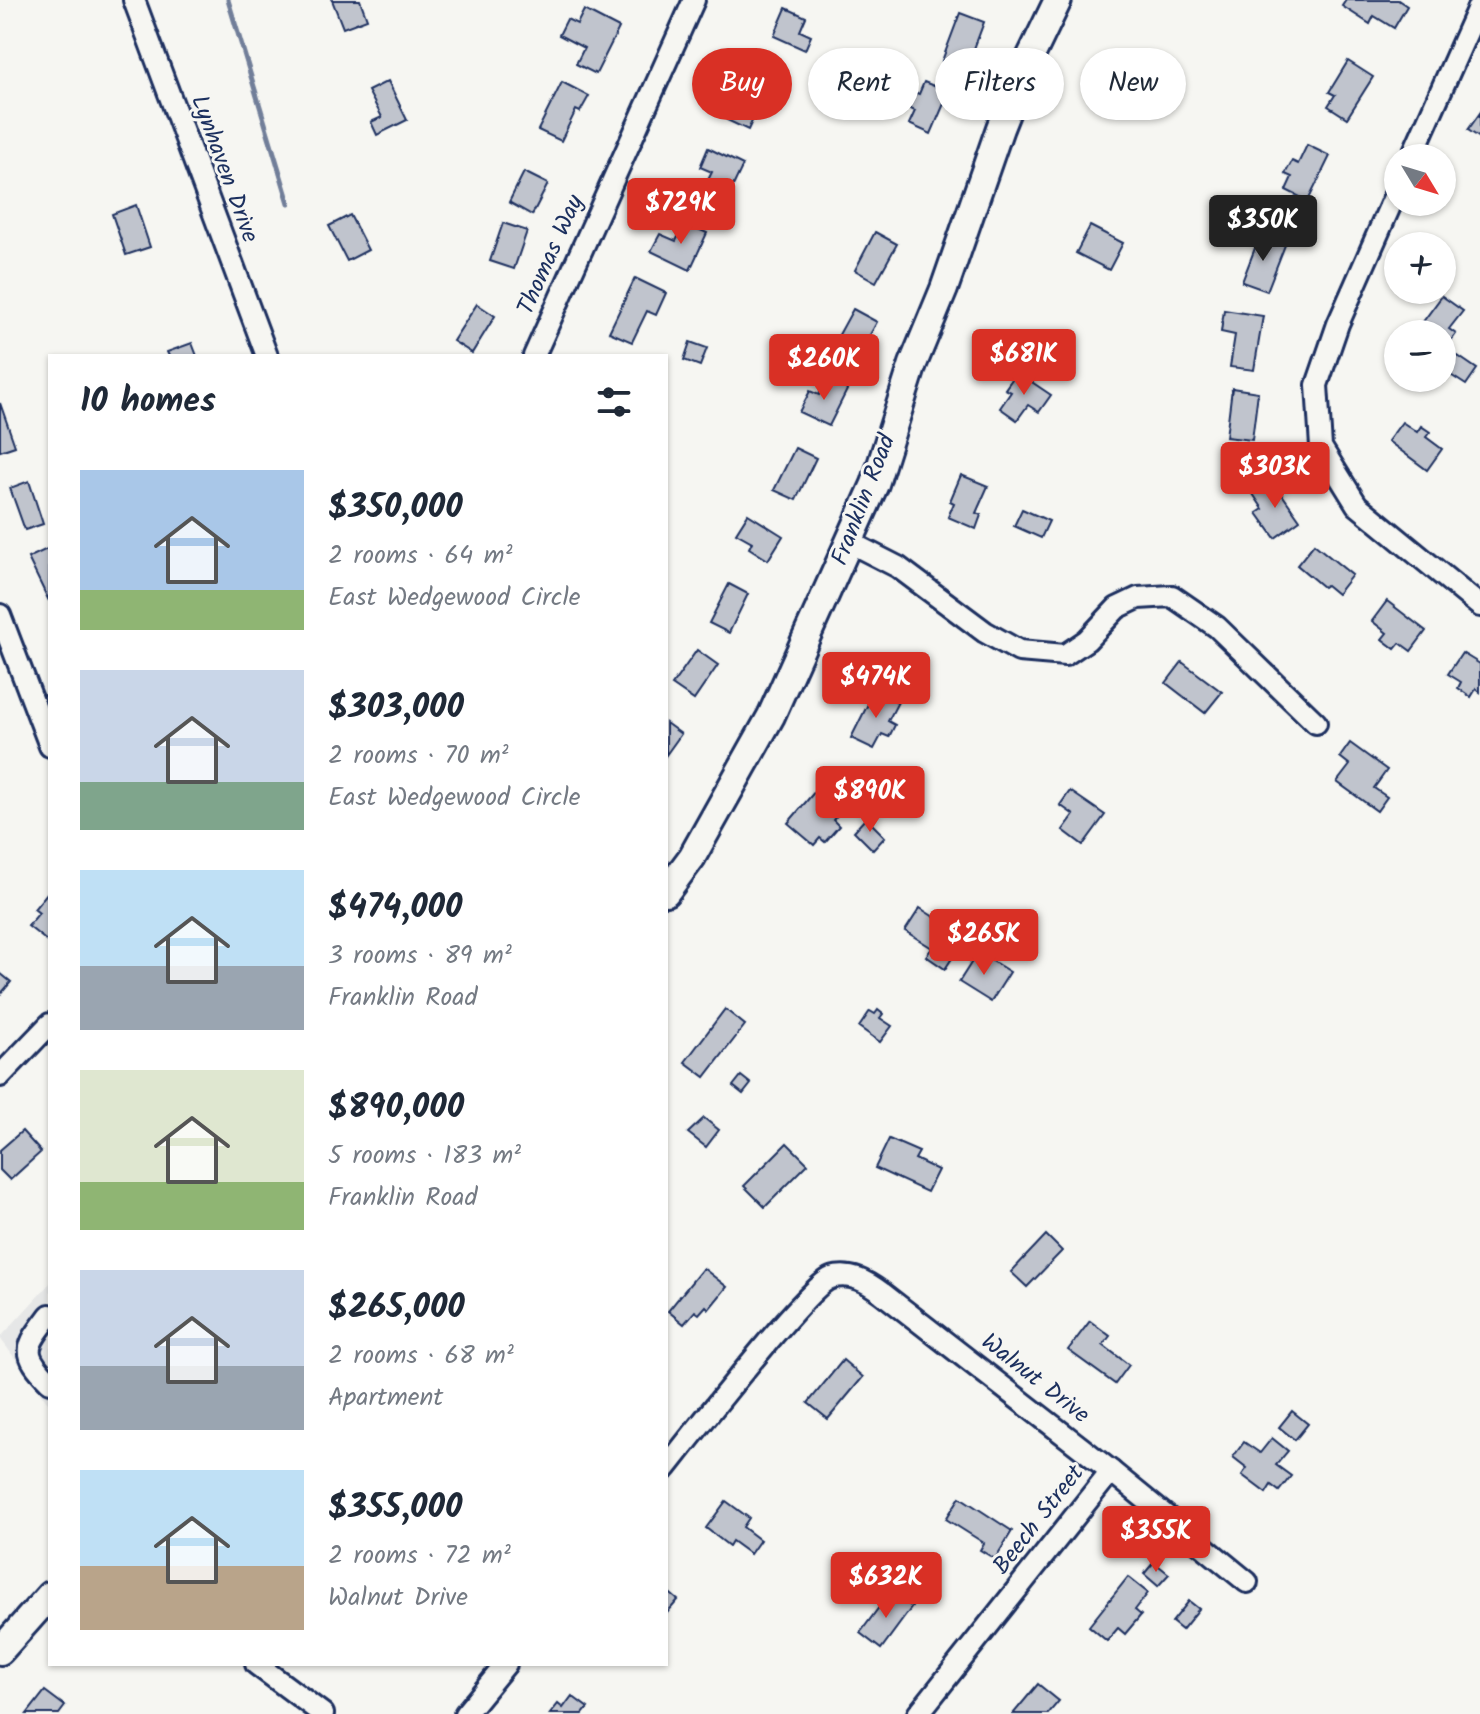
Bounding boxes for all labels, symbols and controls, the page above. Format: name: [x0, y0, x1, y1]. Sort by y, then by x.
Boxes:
chip: Buy: [692, 48, 792, 120]
chip: Rent: [808, 48, 919, 120]
chip: Filters: [935, 48, 1064, 120]
chip: New: [1080, 48, 1186, 120]
street label: Lynhaven Drive: [179, 90, 269, 249]
north arrow: [1384, 144, 1456, 216]
map controls: [1384, 144, 1456, 392]
pin: $729K: [625, 178, 737, 246]
text: $729K: [645, 183, 717, 225]
street label: Thomas Way: [507, 188, 595, 321]
pin: $350K: [1207, 195, 1319, 263]
text: $350K: [1227, 200, 1299, 242]
button: +: [1384, 232, 1456, 304]
button: −: [1384, 320, 1456, 392]
pin: $681K: [968, 329, 1080, 397]
pin: $260K: [768, 334, 880, 402]
text: $681K: [990, 334, 1058, 376]
text: $260K: [787, 339, 861, 381]
text: 10 homes: [80, 375, 216, 429]
icon: filters: [592, 380, 636, 424]
street label: Franklin Road: [821, 428, 907, 571]
pin: $303K: [1219, 442, 1331, 510]
text: $303K: [1239, 447, 1311, 489]
text: $350,000: [328, 481, 463, 535]
icon: home: [144, 502, 240, 598]
text: 2 rooms · 64 m²: [328, 535, 512, 577]
text: East Wedgewood Circle: [328, 577, 581, 619]
pin: $474K: [820, 652, 932, 720]
text: $474K: [840, 657, 912, 699]
text: $303,000: [328, 681, 464, 735]
icon: home: [144, 702, 240, 798]
text: 2 rooms · 70 m²: [328, 735, 509, 777]
pin: $890K: [814, 766, 926, 834]
text: $890K: [834, 771, 906, 813]
text: East Wedgewood Circle: [328, 777, 581, 819]
text: $474,000: [328, 881, 462, 935]
icon: home: [144, 902, 240, 998]
pin: $265K: [928, 909, 1040, 977]
text: $265K: [947, 914, 1021, 956]
text: 3 rooms · 89 m²: [328, 935, 512, 977]
text: Franklin Road: [328, 977, 477, 1019]
text: $890,000: [328, 1081, 464, 1135]
icon: home: [144, 1102, 240, 1198]
text: 5 rooms · 183 m²: [328, 1135, 521, 1177]
text: Franklin Road: [328, 1177, 477, 1219]
text: $265,000: [328, 1281, 465, 1335]
icon: home: [144, 1302, 240, 1398]
street label: Walnut Drive: [972, 1324, 1098, 1434]
text: 2 rooms · 68 m²: [328, 1335, 514, 1377]
text: Apartment: [328, 1377, 443, 1419]
street label: Beech Street: [983, 1456, 1095, 1584]
text: $355,000: [328, 1481, 462, 1535]
icon: home: [144, 1502, 240, 1598]
pin: $355K: [1100, 1506, 1212, 1574]
text: $355K: [1120, 1511, 1192, 1553]
text: 2 rooms · 72 m²: [328, 1535, 511, 1577]
pin: $632K: [830, 1552, 942, 1620]
text: $632K: [849, 1557, 923, 1599]
text: Walnut Drive: [328, 1577, 468, 1619]

